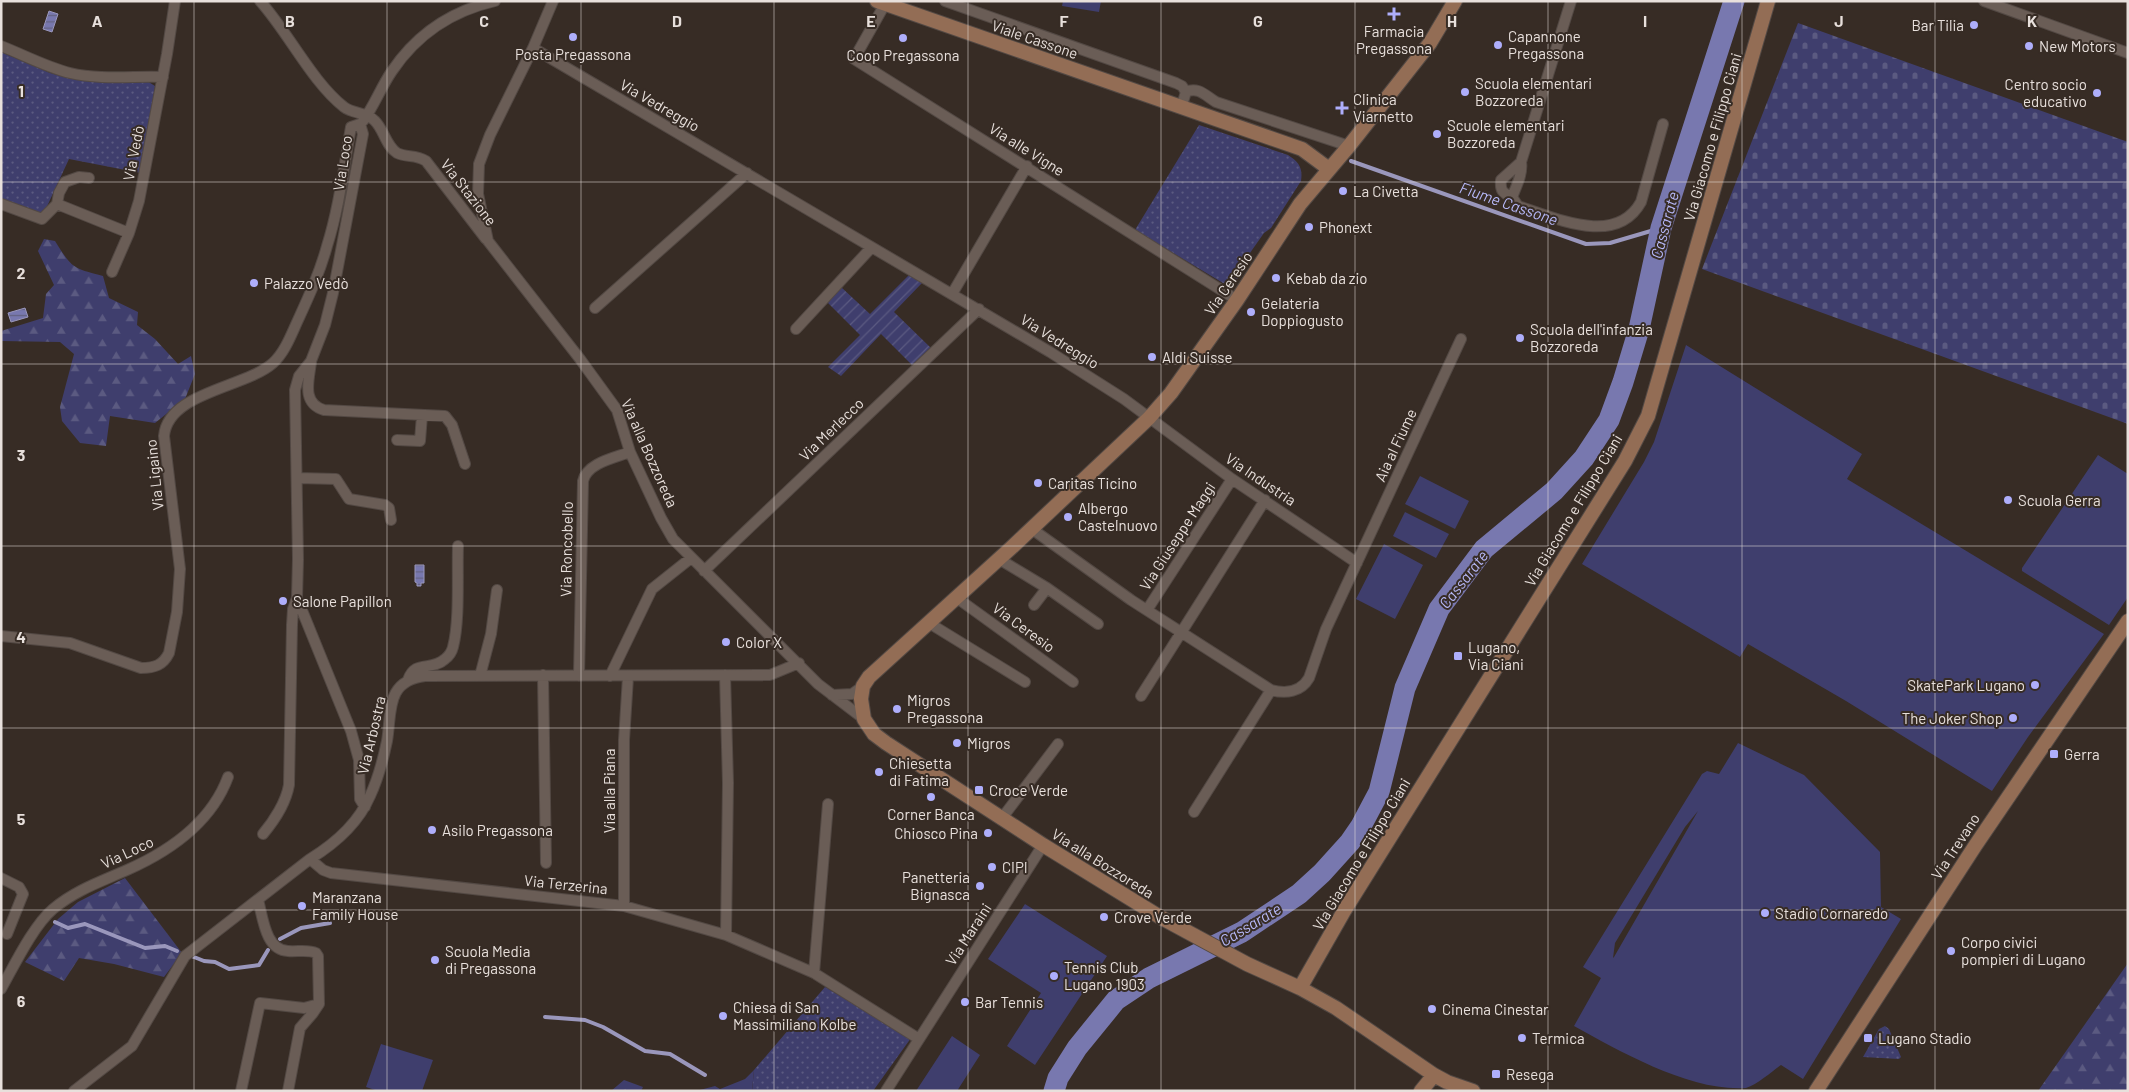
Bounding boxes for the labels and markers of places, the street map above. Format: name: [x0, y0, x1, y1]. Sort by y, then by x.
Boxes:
marker: Farmacia Pregassona: [1388, 8, 1400, 20]
place label: Bar Tilia: [1911, 16, 1964, 34]
marker: Bar Tilia: [1968, 19, 1980, 31]
place label: Farmacia Pregassona: [1356, 22, 1432, 57]
place label: Capannone Pregassona: [1508, 27, 1584, 62]
marker: Posta Pregassona: [567, 31, 579, 43]
marker: Coop Pregassona: [897, 32, 909, 44]
place label: New Motors: [2039, 37, 2116, 55]
marker: Capannone Pregassona: [1492, 39, 1504, 51]
marker: New Motors: [2023, 40, 2035, 52]
place label: Posta Pregassona: [515, 45, 631, 63]
place label: Coop Pregassona: [847, 46, 959, 64]
place label: Scuola elementari Bozzoreda: [1475, 74, 1592, 109]
place label: Centro socio educativo: [2005, 75, 2087, 110]
marker: Scuola elementari Bozzoreda: [1459, 86, 1471, 98]
marker: Centro socio educativo: [2091, 87, 2103, 99]
place label: Clinica Viarnetto: [1353, 90, 1414, 125]
marker: Clinica Viarnetto: [1335, 101, 1349, 115]
place label: Scuole elementari Bozzoreda: [1447, 116, 1564, 151]
marker: Scuole elementari Bozzoreda: [1431, 128, 1443, 140]
place label: La Civetta: [1353, 182, 1418, 200]
marker: La Civetta: [1337, 185, 1349, 197]
place label: Phonext: [1319, 218, 1372, 236]
marker: Phonext: [1303, 221, 1315, 233]
place label: Kebab da zio: [1286, 269, 1368, 287]
marker: Kebab da zio: [1270, 272, 1282, 284]
place label: Palazzo Vedò: [264, 274, 348, 292]
marker: Palazzo Vedò: [248, 277, 260, 289]
place label: Gelateria Doppiogusto: [1261, 294, 1344, 329]
marker: Gelateria Doppiogusto: [1245, 306, 1257, 318]
place label: Scuola dell'infanzia Bozzoreda: [1530, 320, 1653, 355]
marker: Scuola dell'infanzia Bozzoreda: [1514, 332, 1526, 344]
place label: Aldi Suisse: [1162, 348, 1232, 366]
marker: Aldi Suisse: [1146, 351, 1158, 363]
place label: Caritas Ticino: [1048, 474, 1137, 492]
marker: Caritas Ticino: [1032, 477, 1044, 489]
place label: Scuola Gerra: [2018, 491, 2101, 509]
marker: Scuola Gerra: [2002, 494, 2014, 506]
place label: Albergo Castelnuovo: [1078, 499, 1158, 534]
marker: Albergo Castelnuovo: [1062, 511, 1074, 523]
place label: Salone Papillon: [293, 592, 392, 610]
marker: Salone Papillon: [277, 595, 289, 607]
place label: Color X: [736, 633, 782, 651]
marker: Color X: [720, 636, 732, 648]
place label: Lugano, Via Ciani: [1468, 638, 1524, 673]
marker: Lugano, Via Ciani: [1452, 650, 1464, 662]
place label: SkatePark Lugano: [1907, 676, 2025, 694]
marker: SkatePark Lugano: [2029, 679, 2041, 691]
place label: Migros Pregassona: [907, 691, 983, 726]
marker: Migros Pregassona: [891, 703, 903, 715]
place label: The Joker Shop: [1902, 709, 2003, 727]
marker: The Joker Shop: [2007, 712, 2019, 724]
place label: Migros: [967, 734, 1010, 752]
marker: Migros: [951, 737, 963, 749]
place label: Gerra: [2064, 745, 2100, 763]
marker: Gerra: [2048, 748, 2060, 760]
place label: Chiesetta di Fatima: [889, 754, 952, 789]
marker: Chiesetta di Fatima: [873, 766, 885, 778]
place label: Croce Verde: [989, 781, 1068, 799]
marker: Croce Verde: [973, 784, 985, 796]
marker: Corner Banca: [925, 791, 937, 803]
place label: Corner Banca: [887, 805, 975, 823]
place label: Asilo Pregassona: [442, 821, 553, 839]
marker: Asilo Pregassona: [426, 824, 438, 836]
place label: Chiosco Pina: [894, 824, 978, 842]
marker: Chiosco Pina: [982, 827, 994, 839]
place label: CIPI: [1002, 858, 1028, 876]
marker: CIPI: [986, 861, 998, 873]
place label: Panetteria Bignasca: [902, 868, 970, 903]
marker: Panetteria Bignasca: [974, 880, 986, 892]
place label: Maranzana Family House: [312, 888, 399, 923]
marker: Maranzana Family House: [296, 900, 308, 912]
place label: Stadio Cornaredo: [1775, 904, 1888, 922]
marker: Stadio Cornaredo: [1759, 907, 1771, 919]
place label: Crove Verde: [1114, 908, 1192, 926]
marker: Crove Verde: [1098, 911, 1110, 923]
place label: Corpo civici pompieri di Lugano: [1961, 933, 2086, 968]
place label: Scuola Media di Pregassona: [445, 942, 536, 977]
marker: Corpo civici pompieri di Lugano: [1945, 945, 1957, 957]
marker: Scuola Media di Pregassona: [429, 954, 441, 966]
place label: Tennis Club Lugano 1903: [1064, 958, 1145, 993]
marker: Tennis Club Lugano 1903: [1048, 970, 1060, 982]
place label: Bar Tennis: [975, 993, 1043, 1011]
marker: Bar Tennis: [959, 996, 971, 1008]
place label: Chiesa di San Massimiliano Kolbe: [733, 998, 856, 1033]
place label: Cinema Cinestar: [1442, 1000, 1549, 1018]
marker: Cinema Cinestar: [1426, 1003, 1438, 1015]
marker: Chiesa di San Massimiliano Kolbe: [717, 1010, 729, 1022]
place label: Termica: [1532, 1029, 1585, 1047]
place label: Lugano Stadio: [1878, 1029, 1971, 1047]
marker: Termica: [1516, 1032, 1528, 1044]
marker: Lugano Stadio: [1862, 1032, 1874, 1044]
place label: Resega: [1506, 1065, 1554, 1083]
marker: Resega: [1490, 1068, 1502, 1080]

